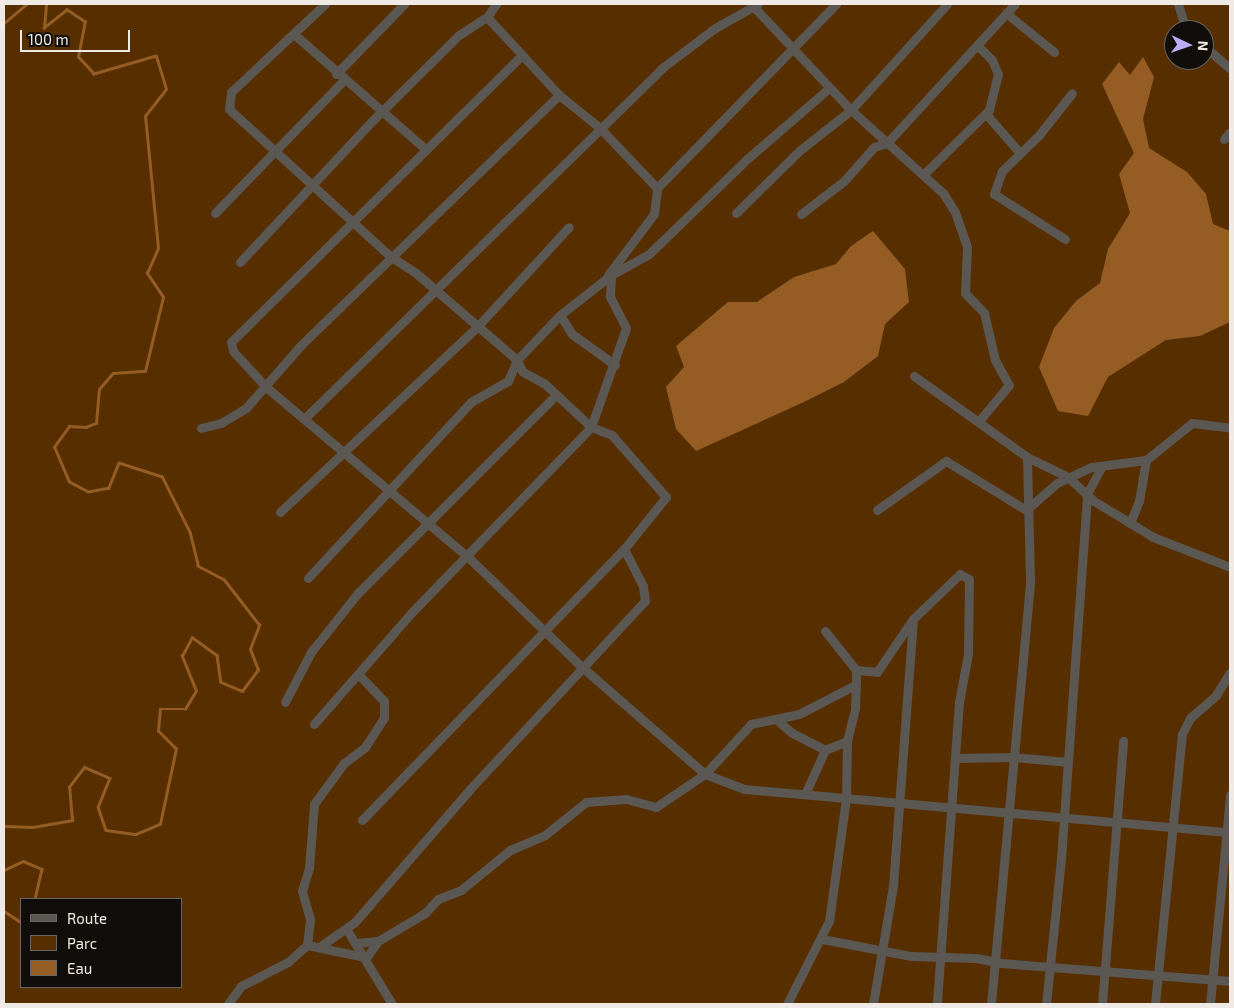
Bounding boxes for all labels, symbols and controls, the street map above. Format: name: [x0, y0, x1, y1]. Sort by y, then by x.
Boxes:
scale bar: [22, 20, 132, 52]
north arrow: [1164, 20, 1214, 70]
text: 100 m: [28, 30, 69, 48]
text: N: [1195, 40, 1212, 51]
legend: [20, 898, 182, 988]
text: Route: [67, 909, 107, 927]
text: Parc: [67, 934, 97, 952]
text: Eau: [67, 959, 92, 977]

